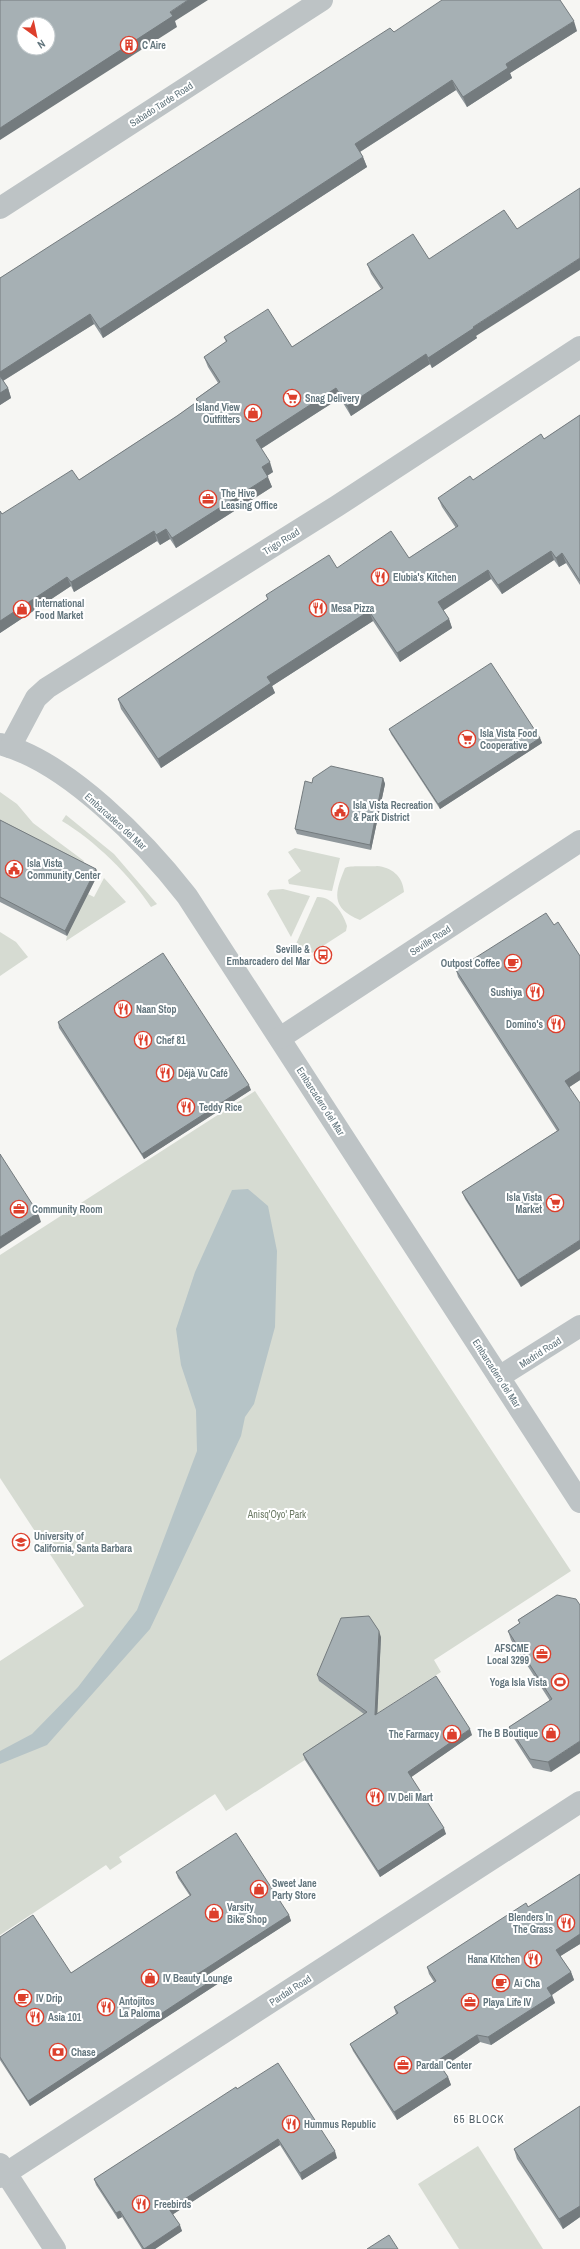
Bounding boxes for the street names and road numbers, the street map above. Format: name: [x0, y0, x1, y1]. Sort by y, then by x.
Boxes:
street label: Sabado Tarde Road: [127, 79, 195, 130]
street label: Trigo Road: [261, 525, 302, 558]
street label: Embarcadero del Mar: [82, 790, 150, 853]
street label: Seville Road: [407, 922, 453, 959]
street label: Embarcadero del Mar: [294, 1065, 348, 1138]
street label: Madrid Road: [517, 1334, 564, 1371]
street label: Embarcadero del Mar: [470, 1337, 524, 1410]
street label: Pardall Road: [267, 1972, 314, 2009]

